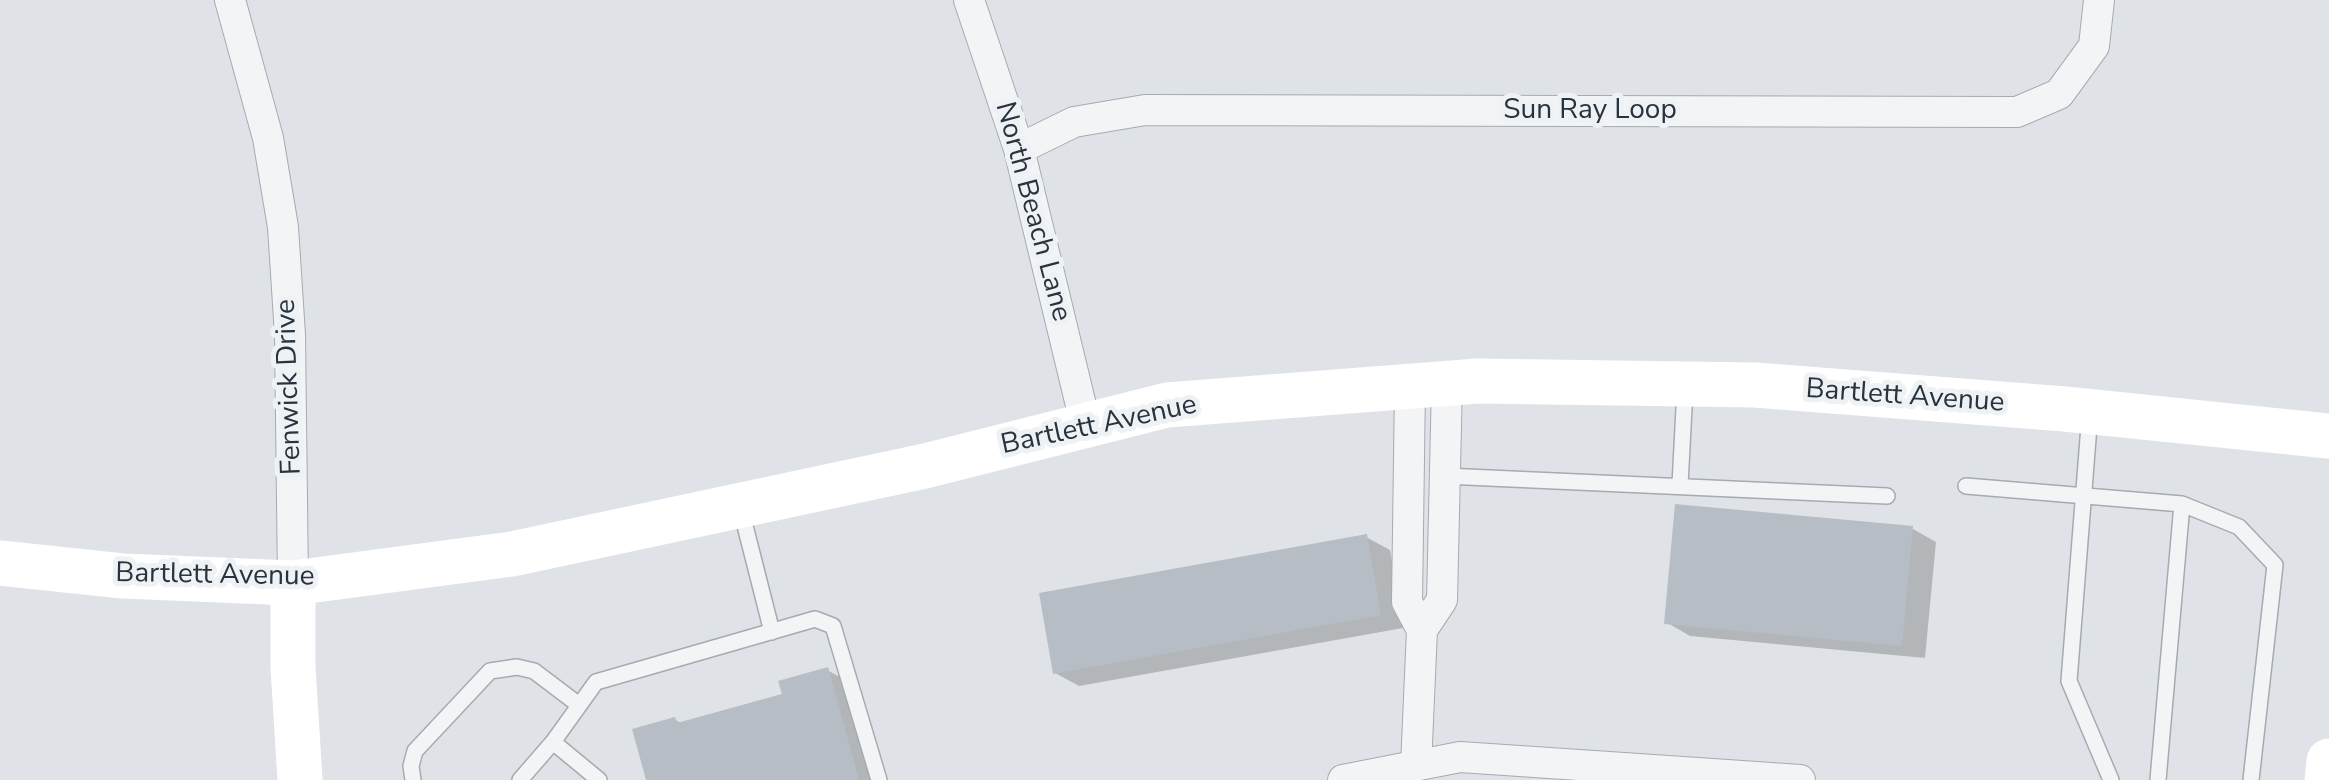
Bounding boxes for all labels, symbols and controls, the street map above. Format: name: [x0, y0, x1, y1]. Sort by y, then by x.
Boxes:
street label: Sun Ray Loop: [1503, 94, 1677, 128]
street label: North Beach Lane: [987, 99, 1077, 325]
street label: Fenwick Drive: [270, 298, 310, 476]
street label: Bartlett Avenue: [1805, 373, 2005, 421]
street label: Bartlett Avenue: [998, 389, 1200, 463]
street label: Bartlett Avenue: [115, 557, 315, 595]

